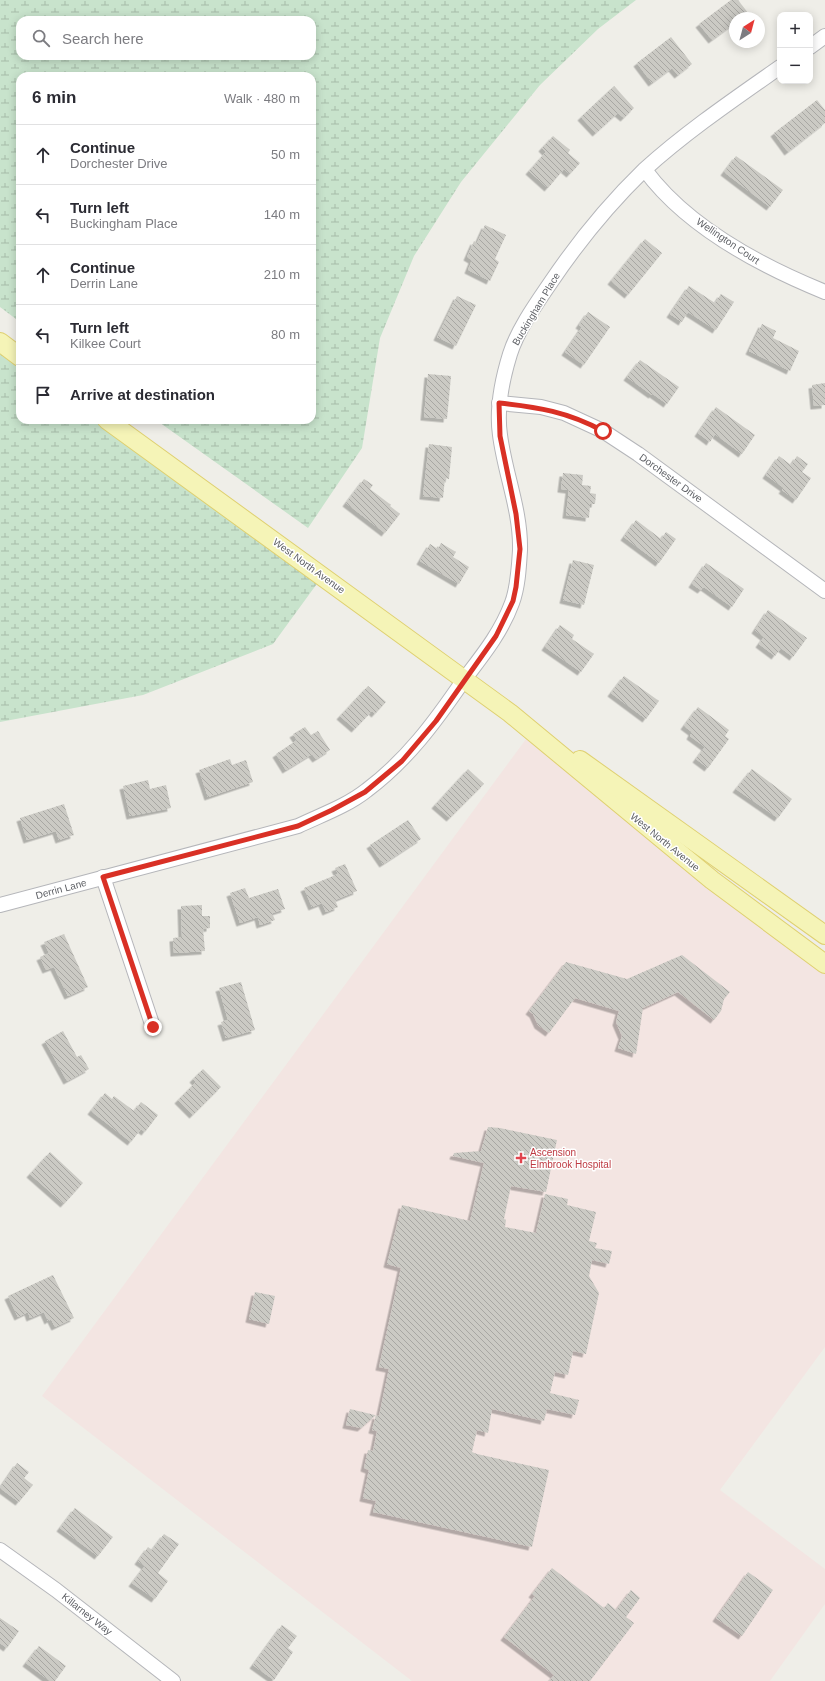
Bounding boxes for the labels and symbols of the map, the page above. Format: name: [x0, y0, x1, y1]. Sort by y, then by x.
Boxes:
north arrow: [729, 12, 765, 48]
street label: Wellington Court: [694, 216, 762, 266]
street label: Buckingham Place: [510, 270, 562, 347]
route start: [594, 422, 612, 440]
street label: Dorchester Drive: [637, 451, 705, 505]
street label: West North Avenue: [271, 536, 347, 596]
street label: West North Avenue: [628, 811, 702, 874]
street label: Derrin Lane: [34, 877, 88, 901]
route end: [144, 1018, 162, 1036]
place label: Ascension Elmbrook Hospital: [530, 1147, 611, 1170]
marker: Ascension Elmbrook Hospital: [515, 1152, 527, 1164]
street label: Killarney Way: [60, 1591, 114, 1637]

